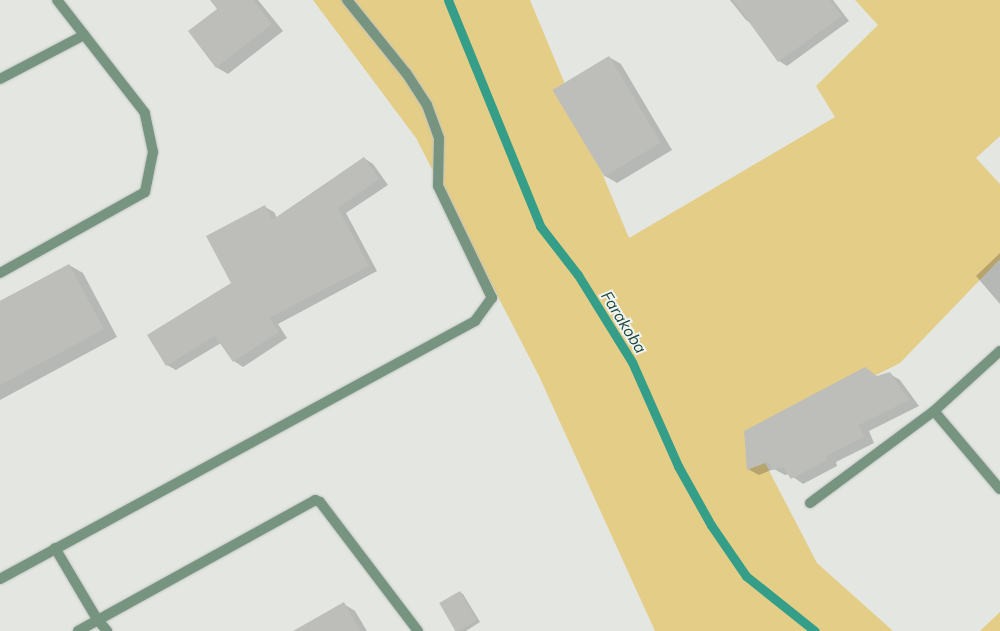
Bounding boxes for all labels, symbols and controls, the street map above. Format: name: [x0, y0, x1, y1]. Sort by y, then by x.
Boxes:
water label: Farakoba: [597, 287, 651, 357]

